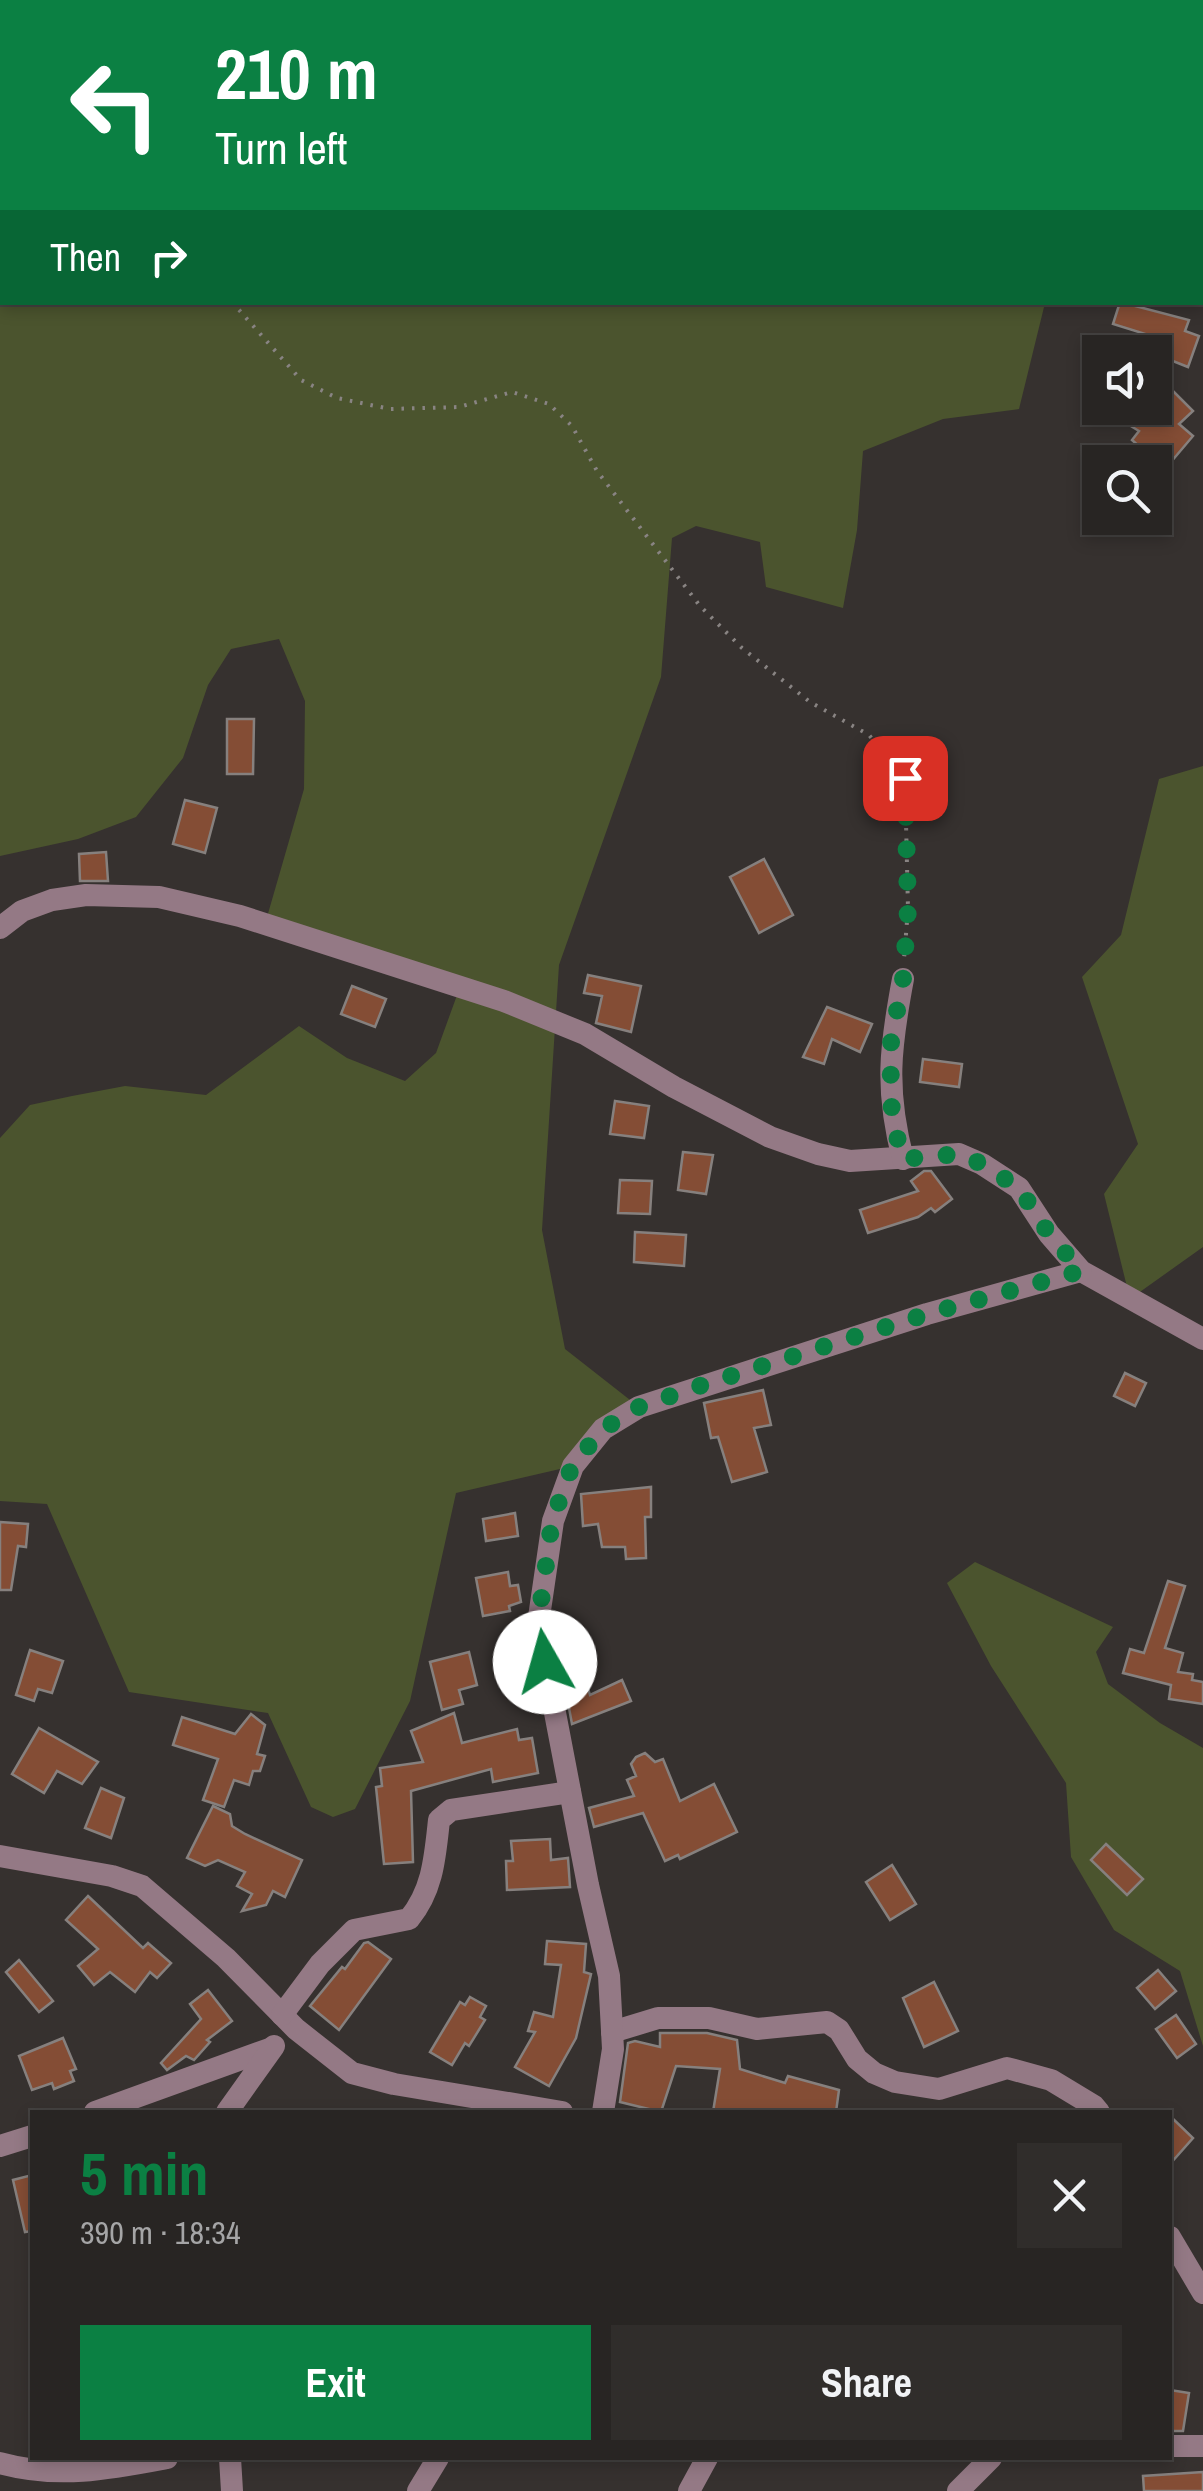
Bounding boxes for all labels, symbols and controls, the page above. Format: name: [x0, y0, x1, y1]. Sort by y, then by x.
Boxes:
text: 210 m: [215, 27, 378, 121]
icon: left: [50, 40, 180, 170]
text: Turn left: [215, 117, 347, 178]
icon: right: [141, 230, 196, 285]
text: Then: [50, 232, 121, 283]
map controls: [1082, 335, 1172, 535]
button: sound: [1082, 335, 1172, 425]
button: search: [1082, 445, 1172, 535]
pin: [863, 736, 948, 821]
icon: arrive: [878, 751, 933, 806]
position arrow: [493, 1610, 597, 1714]
text: 5 min: [80, 2133, 209, 2214]
button: close: [1017, 2143, 1122, 2248]
text: 390 m · 18:34: [80, 2211, 240, 2254]
button: Exit: [80, 2325, 591, 2440]
button: Share: [611, 2325, 1122, 2440]

